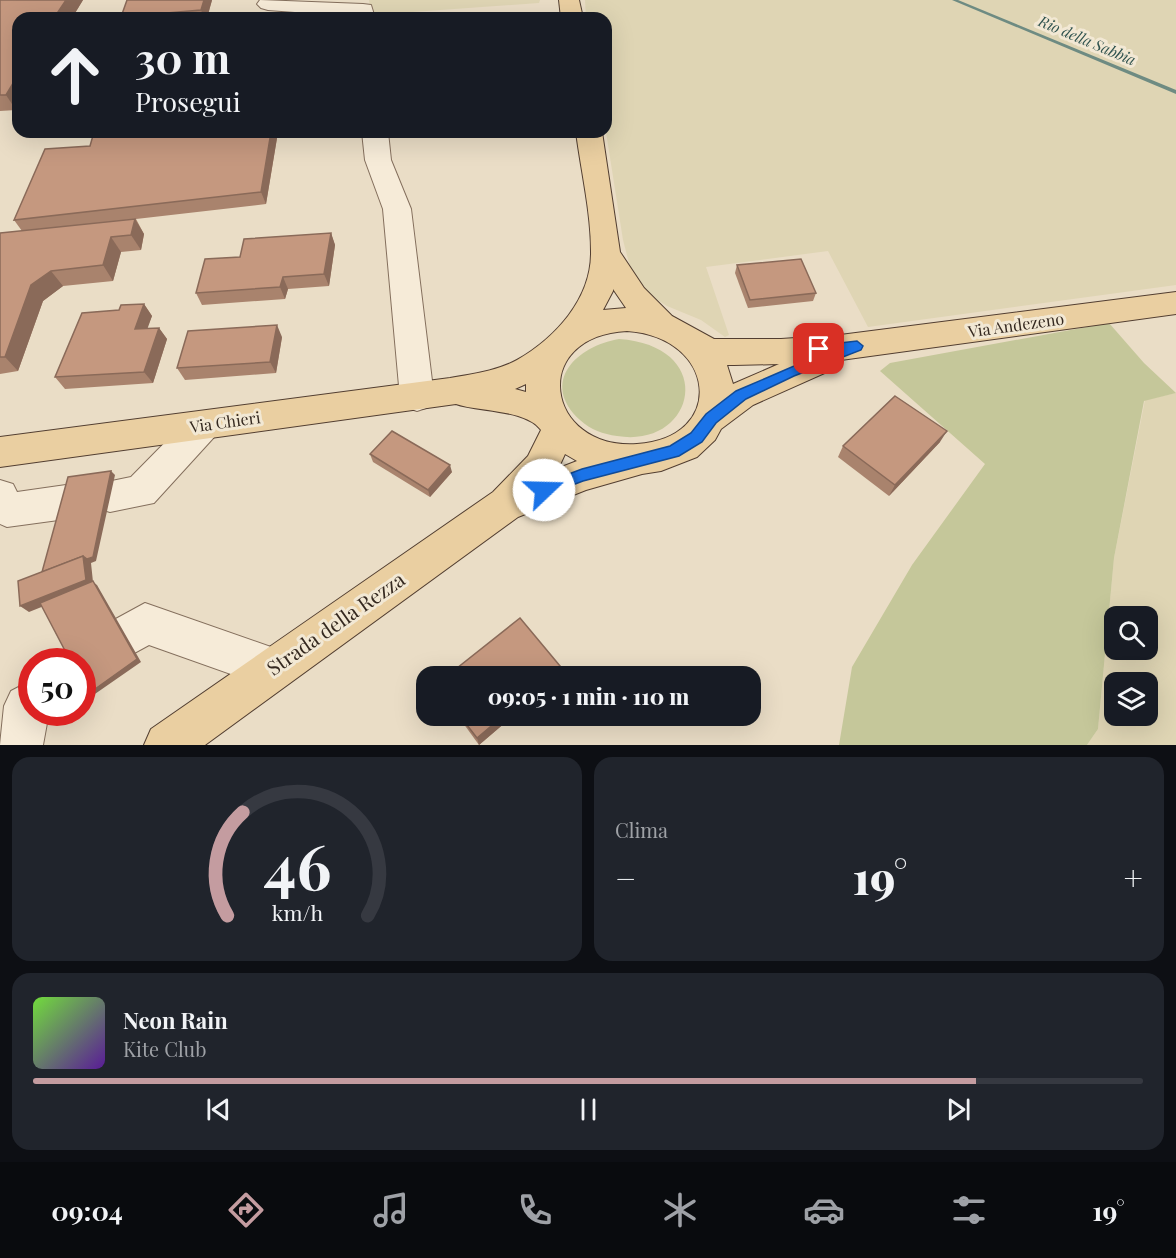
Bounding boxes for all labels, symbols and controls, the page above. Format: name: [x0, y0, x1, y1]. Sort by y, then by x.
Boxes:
water label: Rio della Sabbia: [1035, 10, 1139, 70]
text: 30 m: [135, 29, 230, 85]
icon: ahead: [36, 36, 114, 114]
text: Prosegui: [135, 83, 241, 119]
street label: Via Andezeno: [966, 307, 1065, 342]
pin: [793, 323, 844, 374]
icon: arrive: [802, 332, 835, 365]
street label: Via Chieri: [187, 406, 262, 437]
position arrow: [512, 458, 576, 522]
street label: Strada della Rezza: [261, 565, 410, 681]
map controls: [1104, 606, 1158, 726]
button: search: [1104, 606, 1158, 660]
speed limit sign: 50: [18, 648, 96, 726]
button: layers: [1104, 672, 1158, 726]
text: 09:05 · 1 min · 110 m: [488, 681, 689, 711]
text: Clima: [615, 816, 668, 843]
text: 46: [263, 822, 331, 906]
text: 19°: [853, 846, 907, 906]
text: −: [615, 855, 636, 899]
text: +: [1124, 855, 1143, 899]
text: km/h: [271, 898, 323, 926]
text: Neon Rain: [123, 1005, 228, 1035]
text: Kite Club: [123, 1035, 207, 1062]
icon: previous: [202, 1093, 235, 1126]
icon: pause: [572, 1093, 605, 1126]
icon: next: [942, 1093, 975, 1126]
icon: directions: [225, 1189, 267, 1231]
icon: music: [370, 1189, 412, 1231]
icon: phone: [514, 1189, 556, 1231]
icon: climate: [659, 1189, 701, 1231]
icon: car: [803, 1189, 845, 1231]
icon: filters: [948, 1189, 990, 1231]
text: 09:04: [51, 1192, 123, 1228]
text: 19°: [1092, 1192, 1125, 1228]

